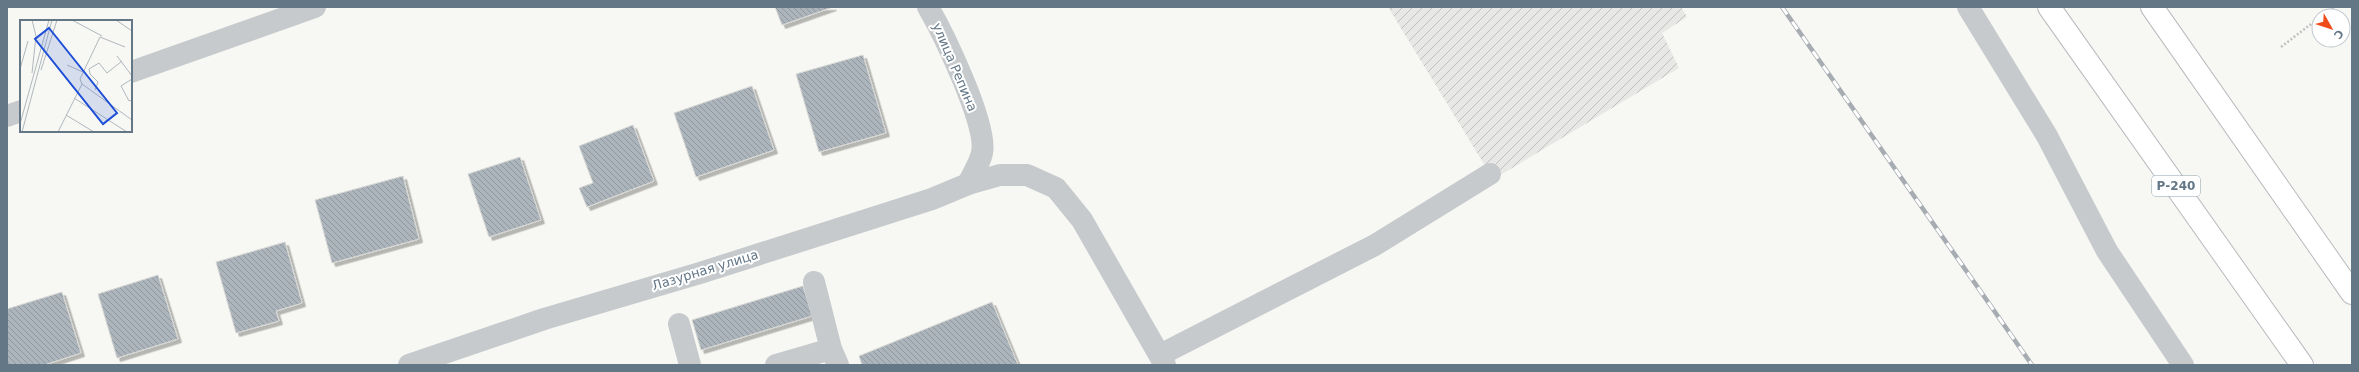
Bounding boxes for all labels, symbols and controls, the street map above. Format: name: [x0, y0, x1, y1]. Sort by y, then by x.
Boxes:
north arrow: [2311, 8, 2351, 48]
inset map: [20, 20, 132, 132]
street label: улица Репина: [930, 21, 980, 113]
text: С: [2331, 27, 2346, 41]
road number: Р-240: [2152, 176, 2200, 196]
street label: Лазурная улица: [650, 247, 760, 293]

